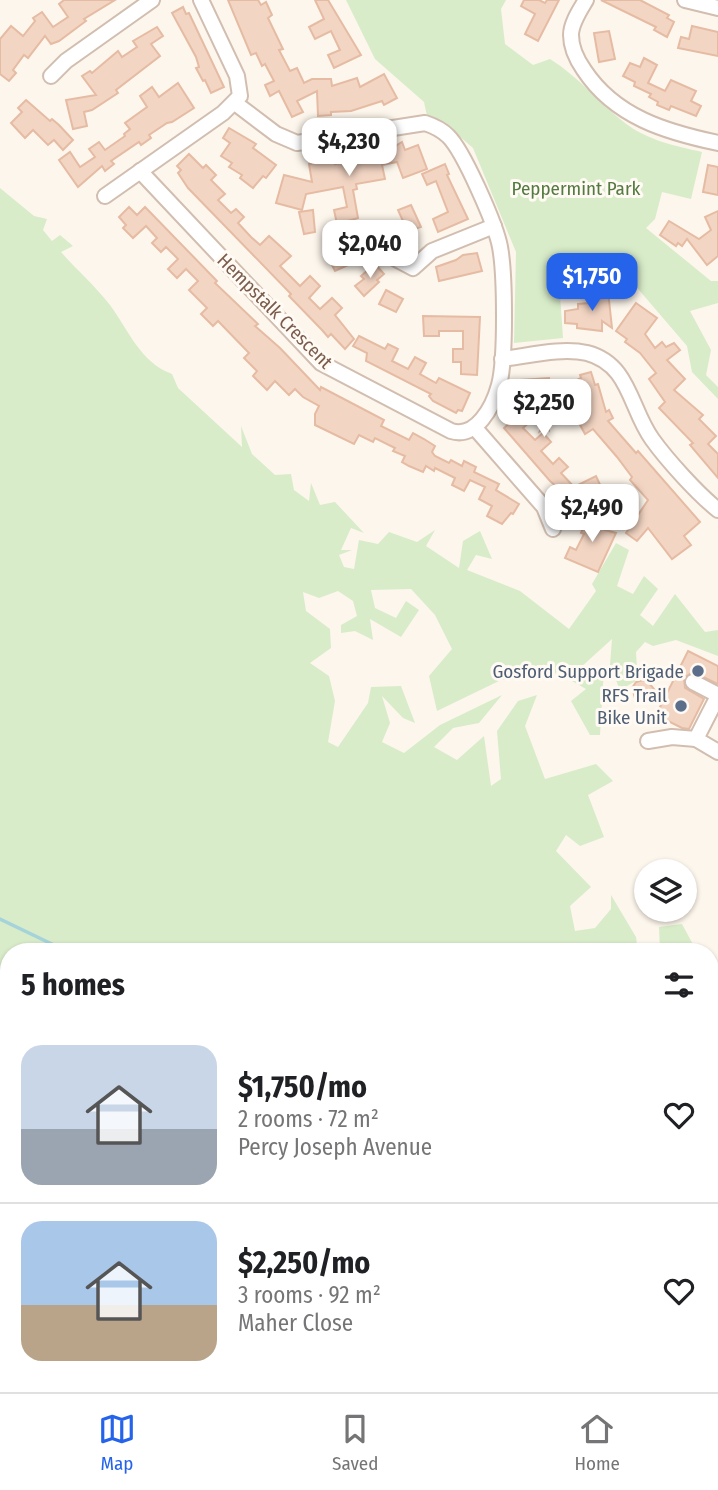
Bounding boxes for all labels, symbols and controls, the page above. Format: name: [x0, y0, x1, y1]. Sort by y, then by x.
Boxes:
pin: $4,230: [292, 118, 406, 178]
text: $4,230: [318, 127, 380, 155]
park label: Peppermint Park: [512, 177, 641, 200]
pin: $2,040: [313, 220, 427, 280]
text: $2,040: [338, 229, 402, 257]
street label: Hempstalk Crescent: [213, 249, 338, 374]
pin: $1,750: [535, 254, 649, 313]
text: $1,750: [563, 262, 621, 290]
pin: $2,250: [487, 380, 601, 439]
text: $2,250: [513, 388, 575, 416]
pin: $2,490: [535, 484, 649, 544]
text: $2,490: [561, 493, 623, 521]
place label: Gosford Support Brigade: [492, 660, 684, 683]
marker: Gosford Support Brigade: [690, 663, 706, 679]
place label: RFS Trail Bike Unit: [597, 684, 668, 729]
marker: RFS Trail Bike Unit: [673, 698, 689, 714]
map controls: [634, 859, 697, 922]
button: layers: [634, 859, 697, 922]
icon: filters: [660, 966, 698, 1004]
text: 5 homes: [21, 967, 125, 1003]
text: $1,750/mo: [238, 1069, 367, 1105]
icon: home: [77, 1073, 161, 1157]
icon: heart: [660, 1096, 698, 1134]
text: 2 rooms · 72 m²: [238, 1105, 379, 1133]
text: Percy Joseph Avenue: [238, 1133, 432, 1161]
text: $2,250/mo: [238, 1245, 370, 1281]
icon: home: [77, 1249, 161, 1333]
icon: heart: [660, 1272, 698, 1310]
text: 3 rooms · 92 m²: [238, 1281, 381, 1309]
text: Maher Close: [238, 1309, 353, 1337]
tab: Map: [98, 1410, 136, 1475]
tab: Saved: [332, 1410, 378, 1475]
tab: Home: [574, 1410, 620, 1475]

